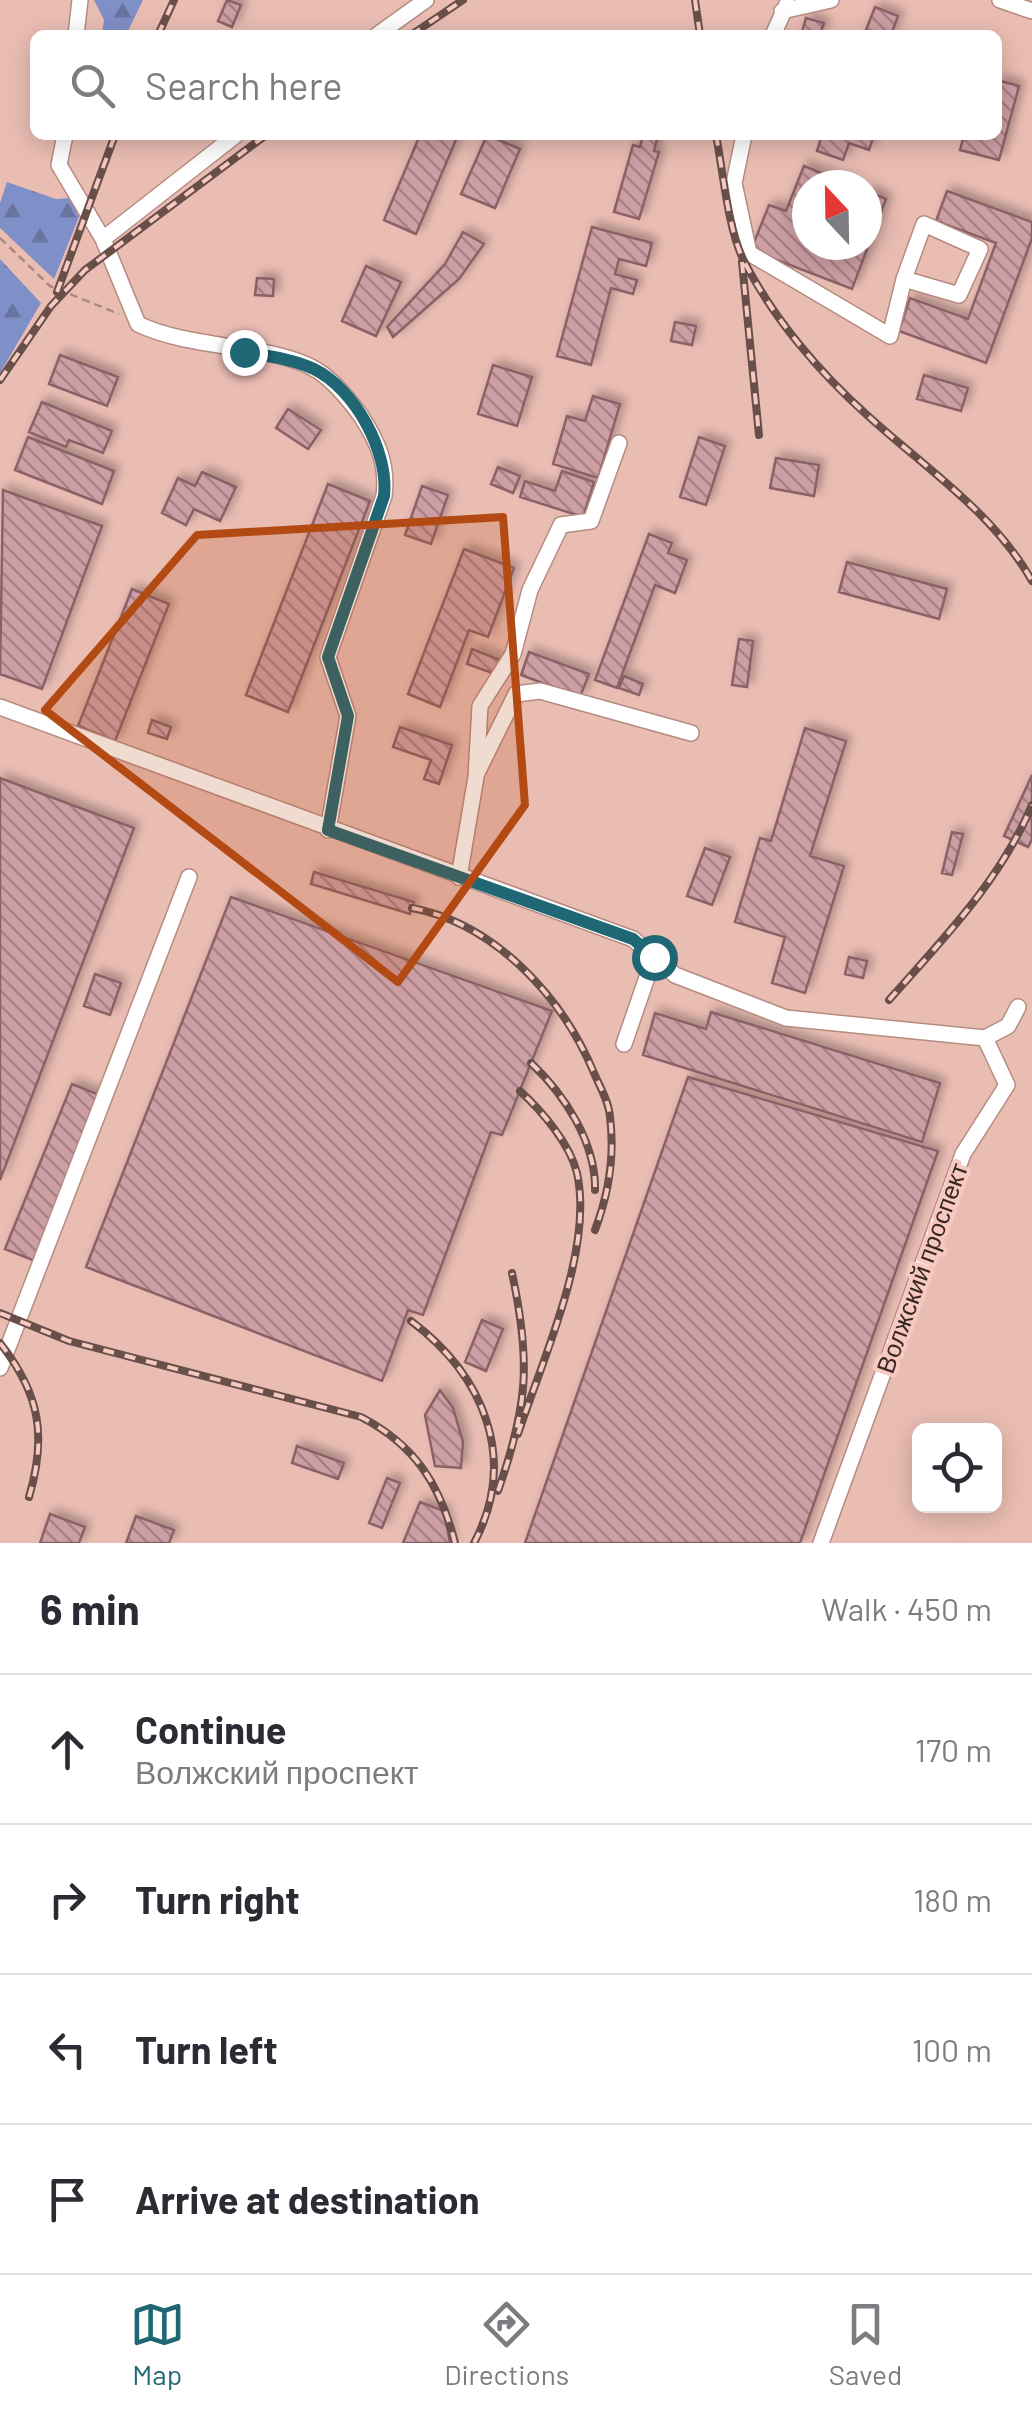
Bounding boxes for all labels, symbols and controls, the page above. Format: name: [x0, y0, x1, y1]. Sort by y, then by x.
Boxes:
search box: [30, 30, 1002, 140]
icon: search: [65, 58, 120, 113]
text: Search here: [145, 62, 343, 108]
north arrow: [792, 170, 882, 260]
route end: [222, 330, 268, 376]
route start: [632, 935, 678, 981]
street label: Волжский проспект: [869, 1158, 973, 1377]
map controls: [912, 1423, 1002, 1513]
button: locate: [912, 1423, 1002, 1513]
text: 6 min: [40, 1583, 140, 1633]
text: Walk · 450 m: [821, 1589, 992, 1627]
text: Continue: [135, 1706, 286, 1752]
icon: ahead: [40, 1722, 95, 1777]
text: 170 m: [915, 1730, 992, 1768]
text: Волжский проспект: [135, 1752, 419, 1790]
icon: right: [40, 1872, 95, 1927]
text: Turn right: [135, 1876, 300, 1922]
text: 180 m: [913, 1880, 992, 1918]
icon: left: [40, 2022, 95, 2077]
text: Turn left: [135, 2026, 278, 2072]
text: 100 m: [912, 2030, 992, 2068]
icon: arrive: [40, 2172, 95, 2227]
text: Arrive at destination: [135, 2176, 480, 2222]
tab: Map: [130, 2297, 185, 2391]
tab: Directions: [444, 2297, 569, 2391]
tab: Saved: [829, 2297, 902, 2391]

